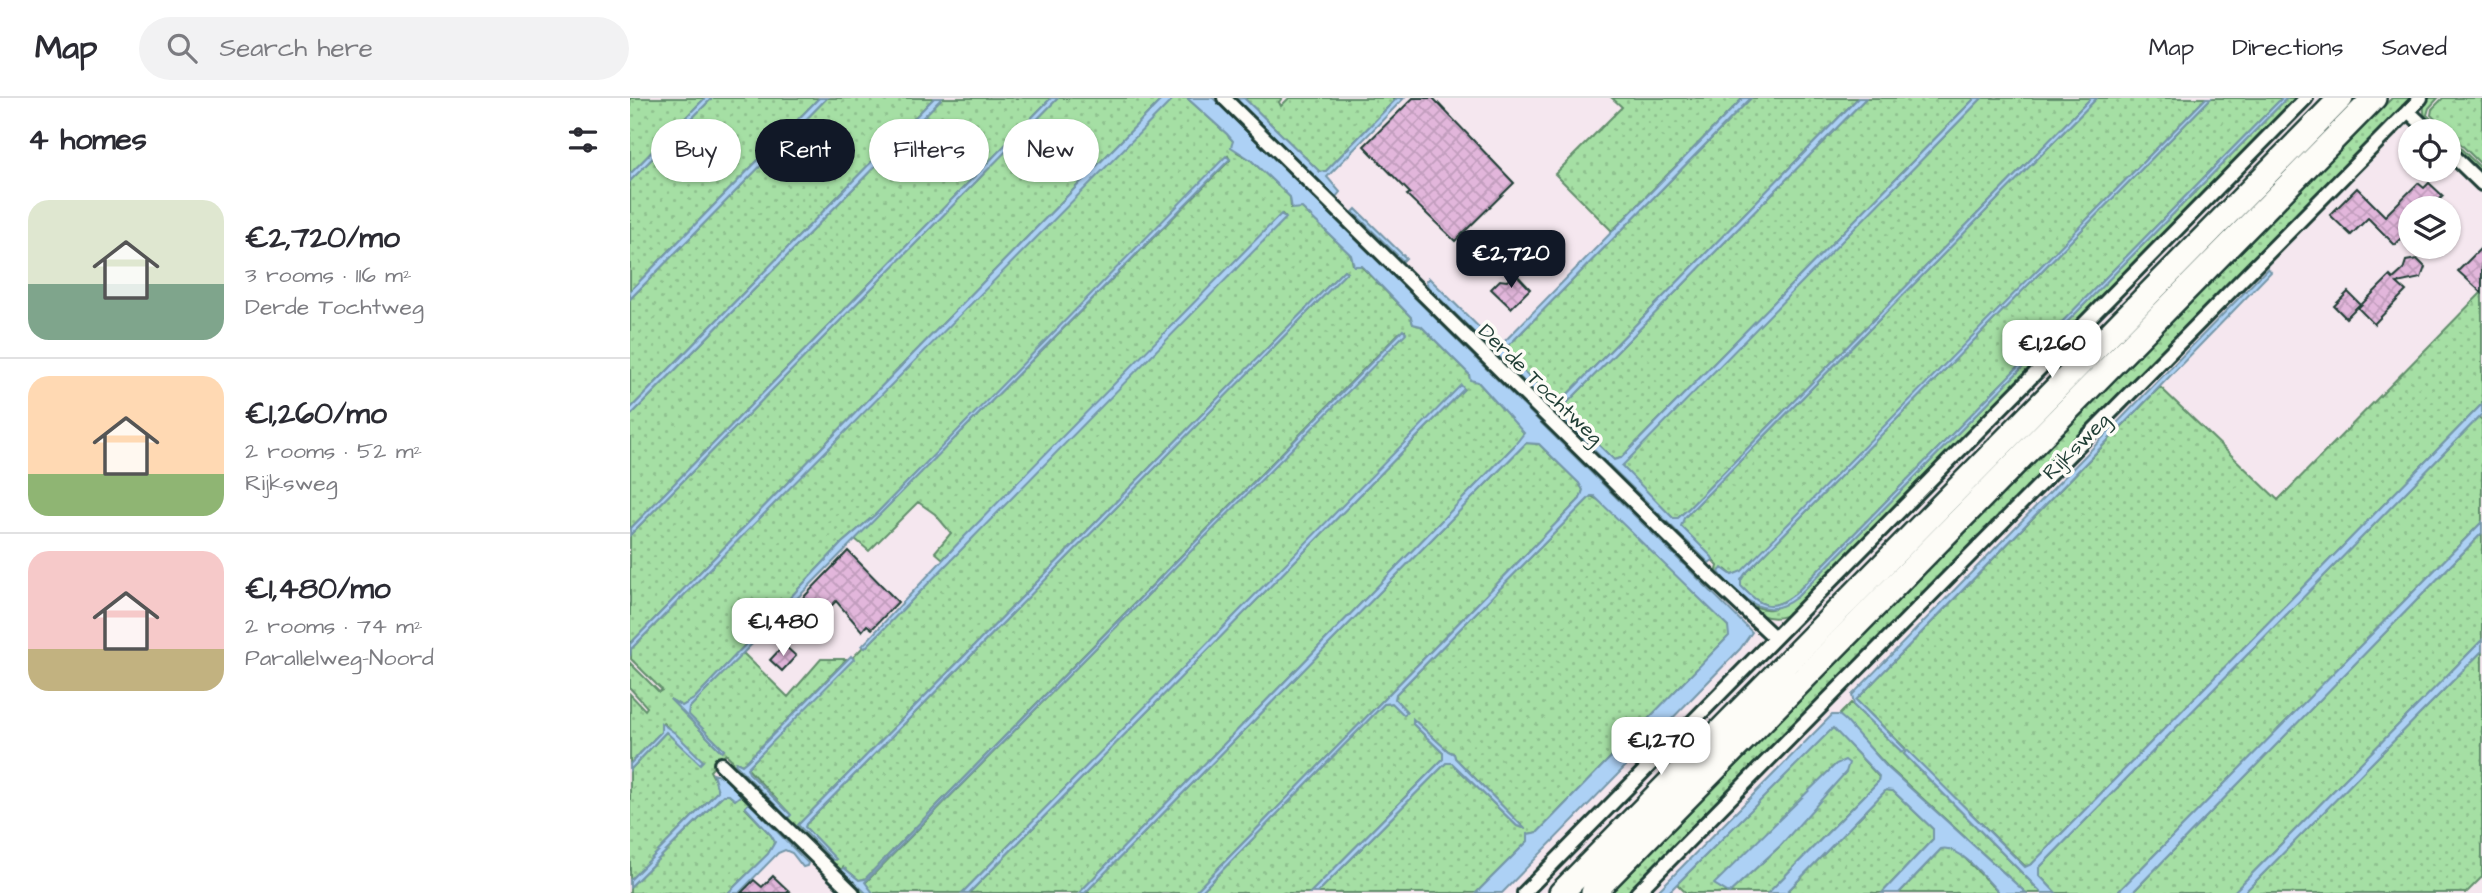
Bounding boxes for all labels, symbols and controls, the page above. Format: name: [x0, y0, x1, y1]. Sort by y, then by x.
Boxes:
search box: [139, 17, 629, 80]
text: Map: [35, 25, 97, 71]
icon: search: [163, 29, 201, 67]
text: Search here: [219, 30, 373, 66]
text: Map: [2149, 31, 2194, 65]
text: Directions: [2232, 31, 2344, 65]
text: Saved: [2382, 31, 2447, 65]
text: 4 homes: [28, 119, 147, 161]
chip: Buy: [651, 119, 741, 182]
chip: Rent: [755, 119, 855, 182]
chip: Filters: [869, 119, 989, 182]
chip: New: [1003, 119, 1099, 182]
map controls: [2398, 119, 2461, 259]
button: locate: [2398, 119, 2461, 182]
icon: filters: [564, 121, 602, 159]
button: layers: [2398, 196, 2461, 259]
text: €2,720/mo: [245, 217, 400, 259]
icon: home: [84, 228, 168, 312]
pin: €2,720: [1454, 230, 1568, 290]
text: €2,720: [1472, 237, 1550, 269]
text: 3 rooms · 116 m²: [245, 259, 412, 291]
text: Derde Tochtweg: [245, 291, 424, 323]
street label: Derde Tochtweg: [1470, 317, 1610, 453]
pin: €1,260: [1995, 320, 2109, 380]
text: €1,260: [2018, 327, 2086, 359]
text: €1,260/mo: [245, 393, 387, 435]
icon: home: [84, 404, 168, 488]
street label: Rijksweg: [2036, 406, 2118, 488]
text: 2 rooms · 52 m²: [245, 435, 422, 467]
text: Rijksweg: [245, 467, 338, 499]
text: €1,480/mo: [245, 568, 391, 610]
icon: home: [84, 579, 168, 663]
pin: €1,480: [726, 598, 840, 658]
text: €1,480: [748, 605, 818, 637]
text: 2 rooms · 74 m²: [245, 610, 423, 642]
text: Parallelweg-Noord: [245, 642, 434, 674]
pin: €1,270: [1604, 718, 1718, 777]
text: €1,270: [1627, 724, 1695, 756]

